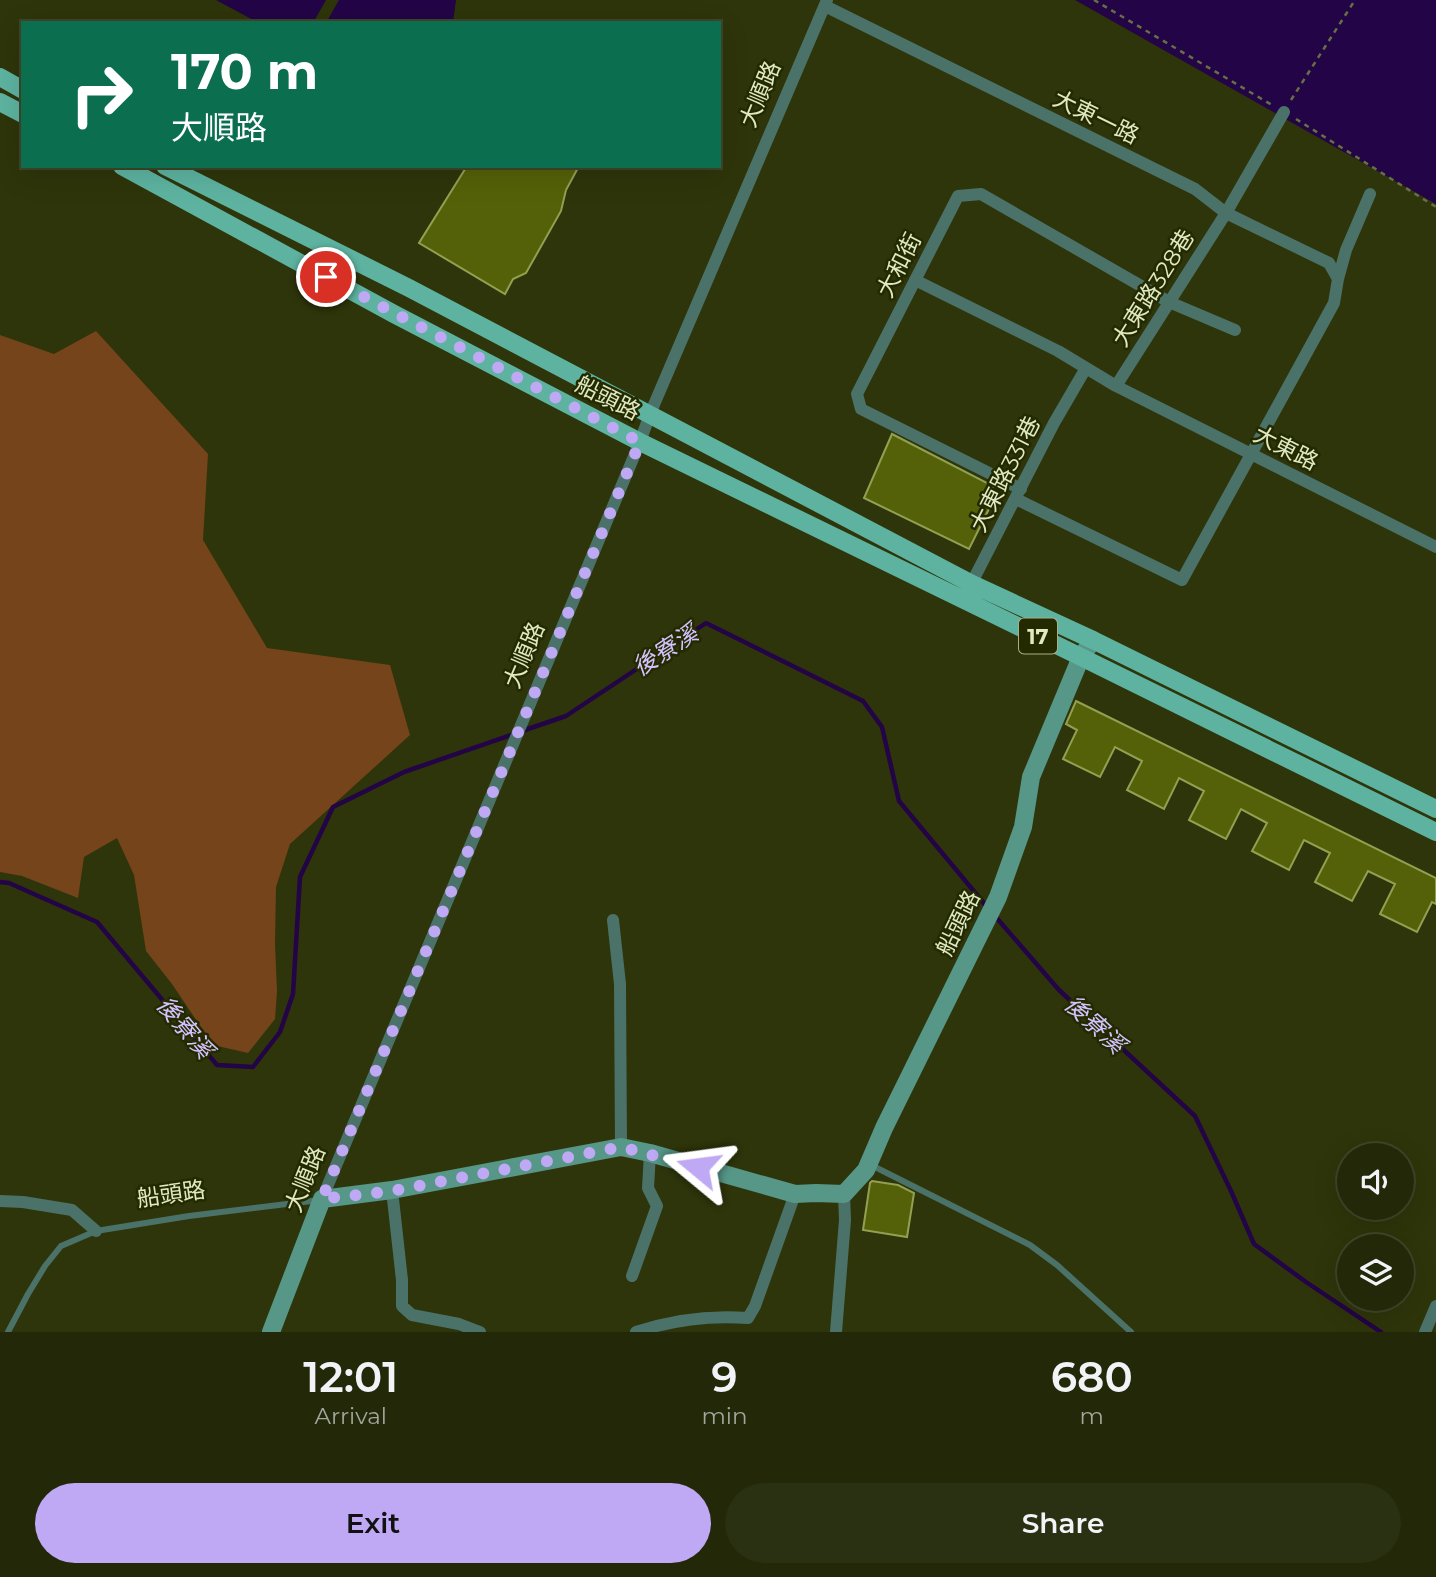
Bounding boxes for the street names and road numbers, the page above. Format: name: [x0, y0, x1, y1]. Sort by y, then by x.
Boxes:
street label: 大順路: [734, 57, 786, 131]
street label: 大東一路: [1049, 84, 1143, 150]
street label: 大東路328巷: [1106, 224, 1200, 352]
street label: 大和街: [871, 228, 927, 302]
street label: 船頭路: [571, 370, 645, 426]
street label: 大東路331巷: [964, 411, 1046, 537]
street label: 大東路: [1249, 420, 1323, 476]
street label: 大順路: [498, 618, 550, 692]
road number: 17: [1019, 618, 1057, 654]
street label: 船頭路: [930, 886, 986, 960]
street label: 大順路: [279, 1142, 331, 1216]
street label: 船頭路: [135, 1175, 207, 1213]

